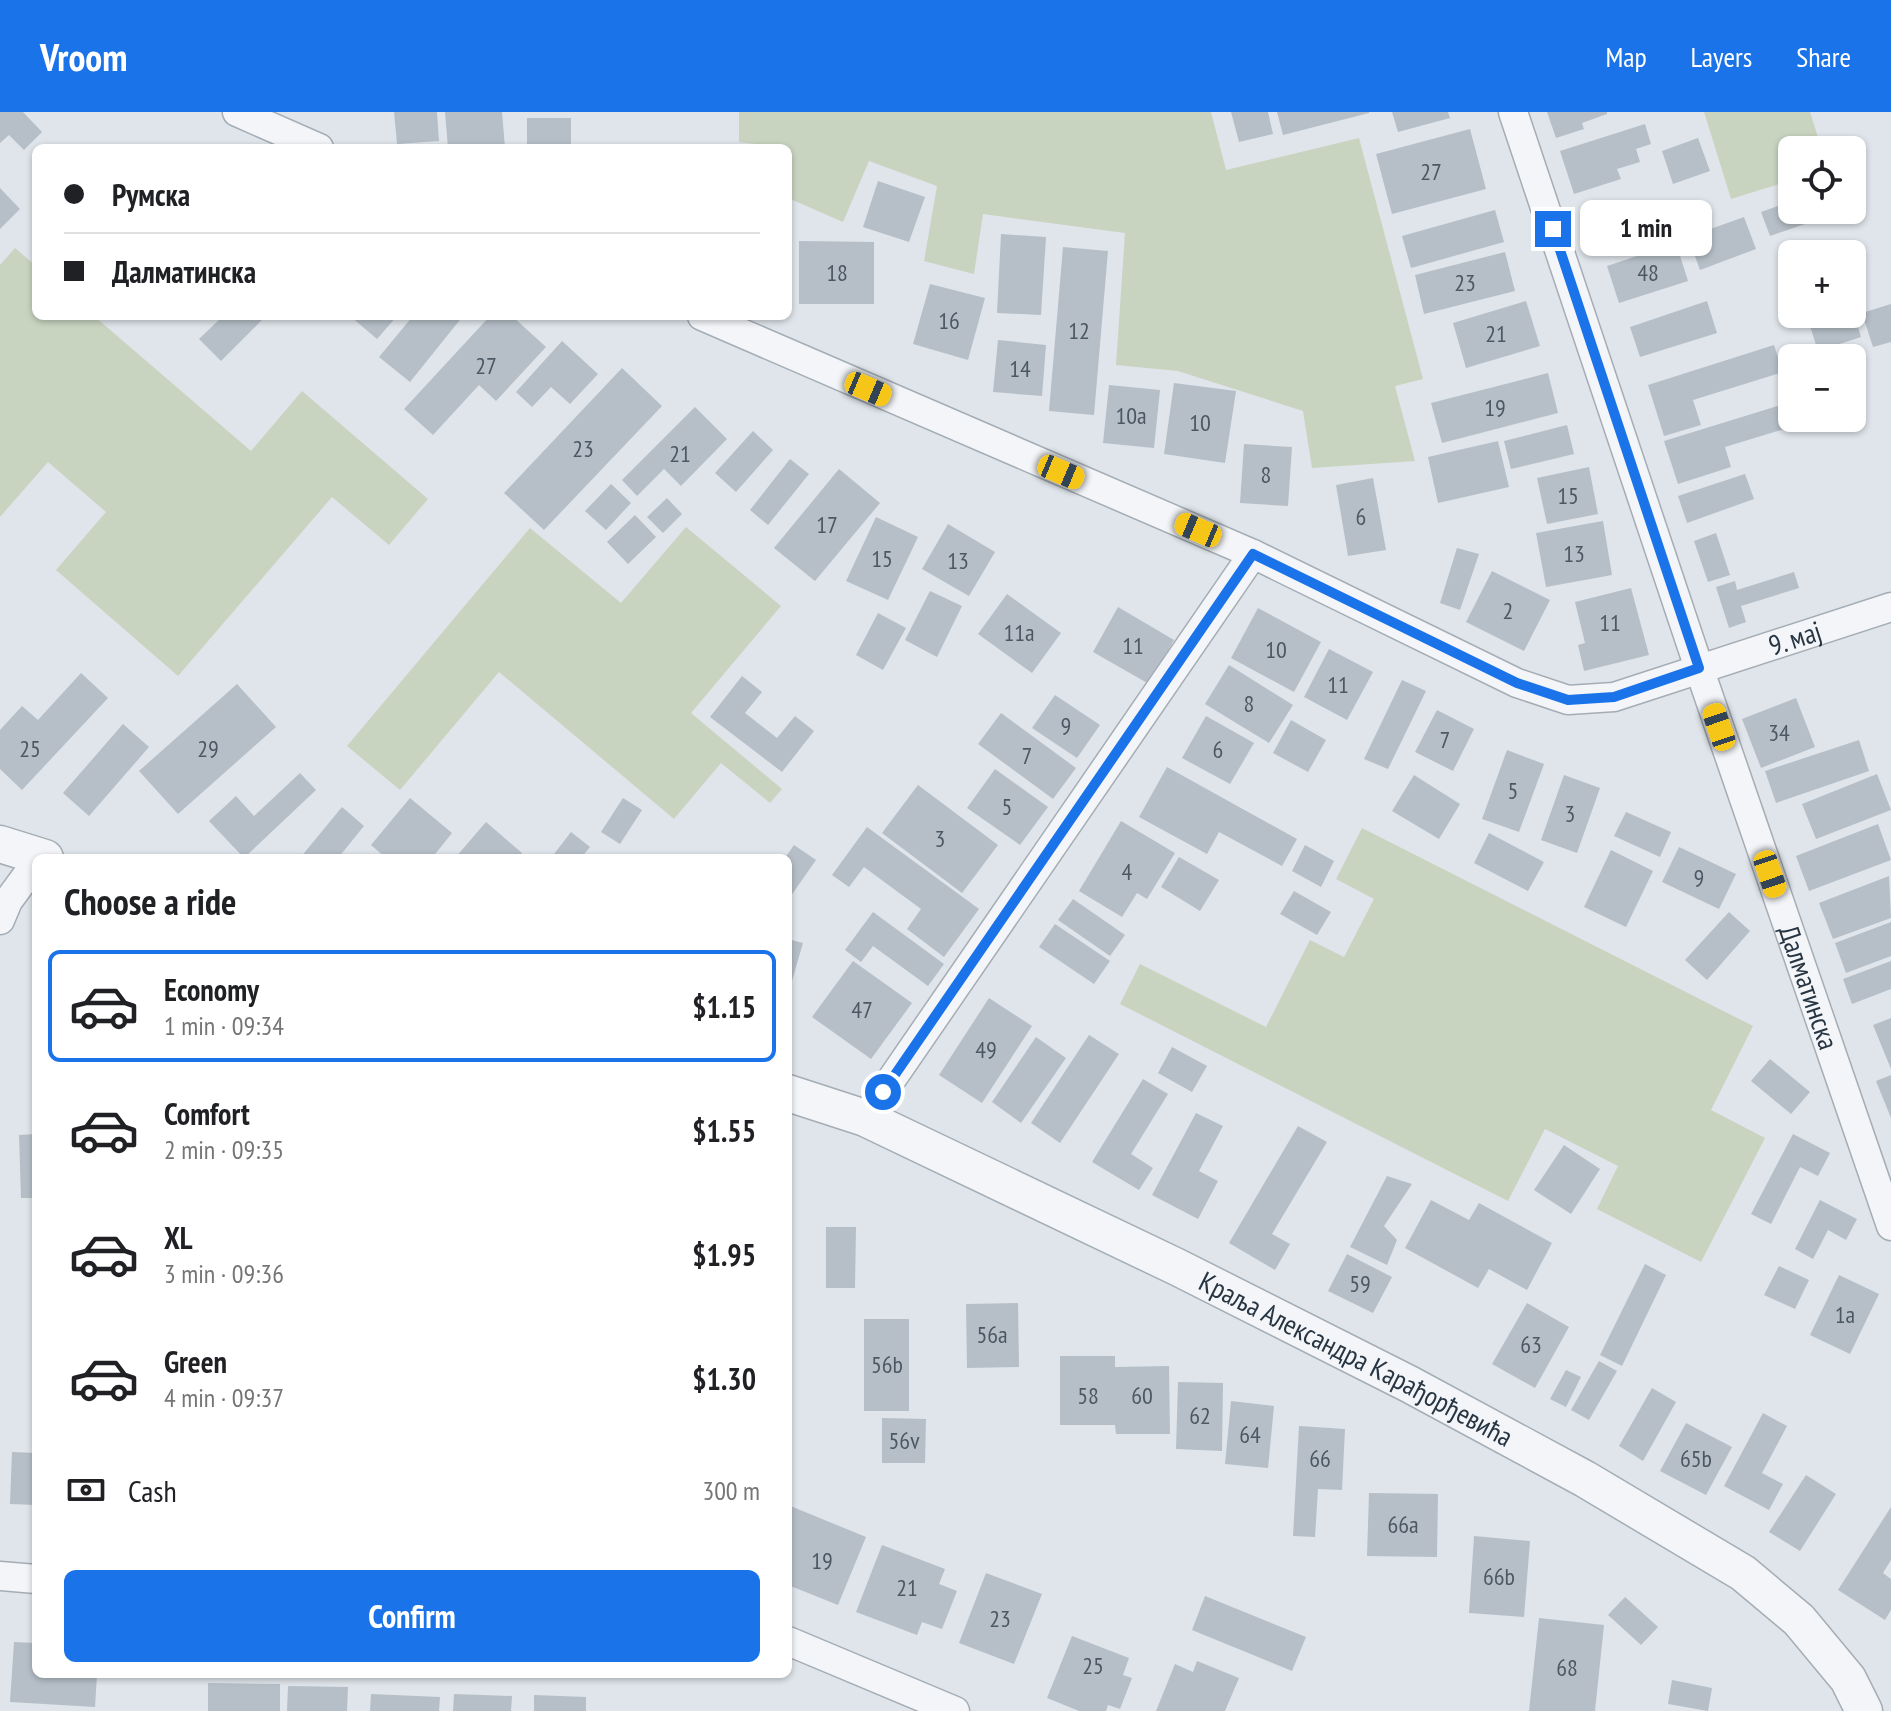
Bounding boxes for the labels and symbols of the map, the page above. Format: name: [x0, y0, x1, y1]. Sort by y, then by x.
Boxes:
house number: 27: [1420, 156, 1442, 187]
callout: 1 min: [1581, 201, 1713, 257]
route end: [1535, 211, 1571, 247]
house number: 18: [826, 257, 848, 288]
house number: 48: [1637, 257, 1659, 288]
house number: 23: [1454, 267, 1476, 298]
house number: 16: [938, 305, 960, 336]
house number: 12: [1068, 315, 1090, 346]
house number: 21: [1485, 318, 1507, 349]
house number: 27: [475, 350, 497, 381]
house number: 14: [1009, 353, 1031, 384]
car: [841, 369, 895, 409]
house number: 19: [1484, 392, 1506, 423]
house number: 10a: [1115, 400, 1147, 431]
house number: 10: [1189, 407, 1211, 438]
house number: 23: [572, 433, 594, 464]
house number: 21: [669, 438, 691, 469]
car: [1034, 452, 1088, 492]
house number: 8: [1261, 459, 1271, 490]
house number: 15: [1557, 480, 1579, 511]
house number: 6: [1356, 501, 1366, 532]
house number: 17: [816, 509, 838, 540]
car: [1171, 510, 1225, 550]
house number: 13: [1563, 538, 1585, 569]
house number: 15: [871, 543, 893, 574]
house number: 13: [947, 545, 969, 576]
house number: 2: [1503, 595, 1513, 626]
house number: 11: [1599, 607, 1621, 638]
street label: 9. мај: [1763, 612, 1826, 664]
house number: 11a: [1003, 617, 1035, 648]
house number: 11: [1122, 630, 1144, 661]
house number: 10: [1265, 634, 1287, 665]
house number: 11: [1327, 669, 1349, 700]
house number: 8: [1244, 688, 1254, 719]
car: [1700, 700, 1738, 754]
house number: 9: [1061, 710, 1071, 741]
house number: 34: [1768, 717, 1790, 748]
house number: 7: [1440, 724, 1450, 755]
house number: 25: [19, 733, 41, 764]
house number: 29: [197, 733, 219, 764]
house number: 6: [1213, 734, 1223, 765]
house number: 7: [1022, 740, 1032, 771]
house number: 5: [1508, 775, 1518, 806]
house number: 5: [1002, 791, 1012, 822]
house number: 3: [1565, 798, 1575, 829]
house number: 3: [935, 823, 945, 854]
car: [1751, 847, 1789, 901]
house number: 4: [1122, 856, 1133, 887]
house number: 9: [1694, 862, 1704, 893]
street label: Далматинска: [1771, 920, 1848, 1054]
house number: 47: [851, 994, 873, 1025]
house number: 49: [975, 1034, 997, 1065]
route start: [865, 1074, 901, 1110]
street label: Краља Александра Карађорђевића: [1193, 1262, 1520, 1455]
house number: 59: [1349, 1268, 1371, 1299]
house number: 1a: [1835, 1299, 1855, 1330]
house number: 56a: [976, 1319, 1008, 1350]
house number: 63: [1520, 1329, 1542, 1360]
house number: 56b: [871, 1349, 903, 1380]
house number: 58: [1077, 1380, 1099, 1411]
house number: 60: [1131, 1380, 1153, 1411]
house number: 62: [1189, 1400, 1211, 1431]
house number: 64: [1239, 1419, 1261, 1450]
house number: 56v: [889, 1425, 920, 1456]
house number: 66: [1309, 1443, 1331, 1474]
house number: 65b: [1680, 1443, 1712, 1474]
house number: 66a: [1387, 1509, 1419, 1540]
house number: 19: [811, 1545, 833, 1576]
house number: 66b: [1483, 1561, 1515, 1592]
house number: 21: [896, 1572, 918, 1603]
house number: 23: [989, 1603, 1011, 1634]
house number: 25: [1082, 1650, 1104, 1681]
house number: 68: [1556, 1652, 1578, 1683]

